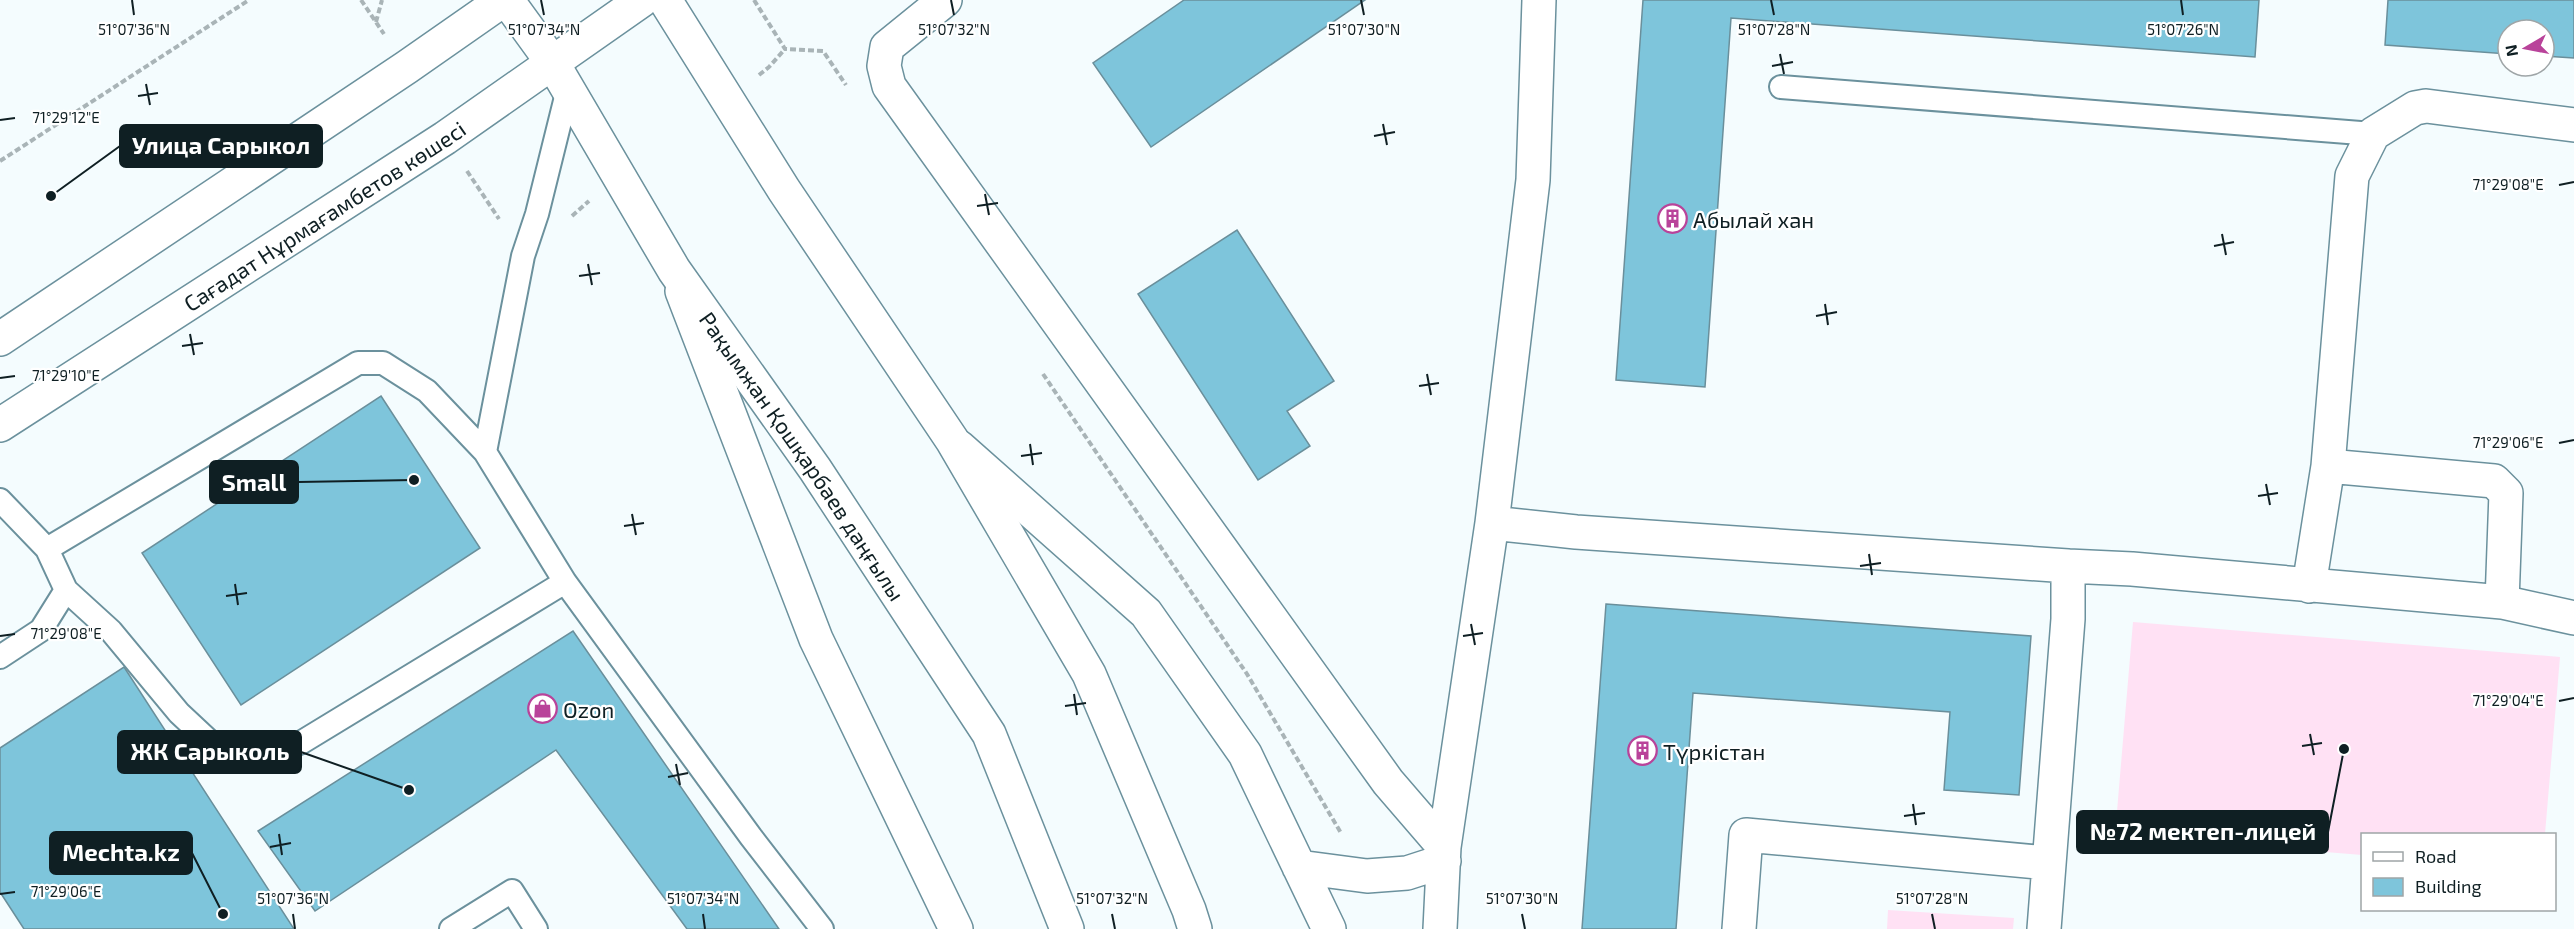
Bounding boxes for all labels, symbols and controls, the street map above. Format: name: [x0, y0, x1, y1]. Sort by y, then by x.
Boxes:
north arrow: [2496, 18, 2556, 78]
text: 51°07'36"N: [98, 20, 170, 38]
text: 51°07'34"N: [508, 20, 580, 38]
text: 51°07'32"N: [918, 20, 990, 38]
text: 51°07'30"N: [1328, 20, 1400, 38]
text: 51°07'28"N: [1738, 20, 1810, 38]
text: 51°07'26"N: [2147, 20, 2219, 38]
text: N: [2500, 43, 2521, 58]
text: 71°29'12"E: [32, 108, 100, 126]
street label: Сағадат Нұрмағамбетов көшесі: [179, 115, 470, 316]
callout: Улица Сарыкол: [120, 125, 322, 167]
text: Улица Сарыкол: [132, 130, 310, 159]
text: 71°29'08"E: [2472, 175, 2544, 193]
building icon: Абылай хан: [1656, 203, 1688, 235]
place label: Абылай хан: [1693, 206, 1814, 232]
street label: Рақымжан Қошқарбаев даңғылы: [695, 307, 911, 605]
text: 71°29'10"E: [32, 366, 100, 384]
text: 71°29'06"E: [2473, 433, 2543, 451]
callout: Small: [210, 461, 298, 503]
text: Small: [222, 467, 286, 496]
text: 71°29'08"E: [30, 624, 102, 642]
text: 71°29'04"E: [2472, 691, 2544, 709]
shop icon: Ozon: [526, 693, 558, 725]
place label: Ozon: [563, 696, 614, 722]
callout: ЖК Сарыколь: [118, 731, 301, 773]
building icon: Түркістан: [1626, 735, 1658, 767]
text: ЖК Сарыколь: [131, 736, 289, 765]
place label: Түркістан: [1663, 738, 1765, 764]
callout: №72 мектеп-лицей: [2077, 811, 2328, 853]
text: №72 мектеп-лицей: [2090, 816, 2316, 845]
callout: Mechta.kz: [50, 832, 192, 874]
legend: [2361, 833, 2556, 911]
text: Mechta.kz: [62, 837, 180, 866]
text: Road: [2415, 845, 2456, 867]
text: Building: [2415, 875, 2482, 897]
text: 71°29'06"E: [31, 882, 101, 900]
text: 51°07'36"N: [257, 889, 329, 907]
text: 51°07'34"N: [667, 889, 739, 907]
text: 51°07'32"N: [1076, 889, 1148, 907]
text: 51°07'30"N: [1486, 889, 1558, 907]
text: 51°07'28"N: [1896, 889, 1968, 907]

